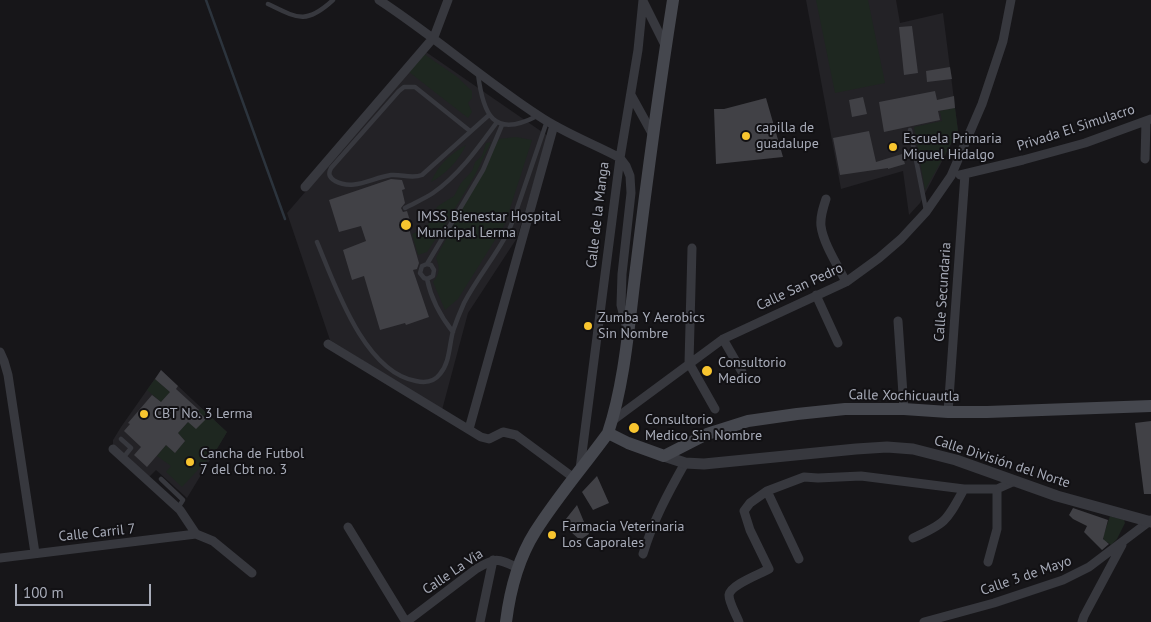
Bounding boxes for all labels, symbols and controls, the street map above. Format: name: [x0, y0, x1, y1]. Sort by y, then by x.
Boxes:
street label: Privada El Simulacro: [1015, 101, 1137, 155]
place label: capilla de guadalupe: [756, 120, 819, 152]
marker: capilla de guadalupe: [740, 130, 752, 142]
place label: Escuela Primaria Miguel Hidalgo: [903, 131, 1002, 164]
marker: Escuela Primaria Miguel Hidalgo: [887, 141, 899, 153]
street label: Calle de la Manga: [583, 161, 613, 269]
place label: IMSS Bienestar Hospital Municipal Lerma: [417, 209, 561, 242]
marker: IMSS Bienestar Hospital Municipal Lerma: [399, 218, 413, 232]
street label: Calle Secundaria: [931, 242, 955, 342]
street label: Calle San Pedro: [754, 260, 846, 314]
place label: Zumba Y Aerobics Sin Nombre: [598, 310, 705, 342]
marker: Zumba Y Aerobics Sin Nombre: [582, 320, 594, 332]
place label: Consultorio Medico: [718, 355, 786, 388]
marker: Consultorio Medico: [700, 364, 714, 378]
street label: Calle Xochicuautla: [848, 387, 960, 405]
place label: CBT No. 3 Lerma: [154, 406, 253, 422]
marker: CBT No. 3 Lerma: [138, 408, 150, 420]
place label: Consultorio Medico Sin Nombre: [645, 412, 762, 444]
marker: Consultorio Medico Sin Nombre: [627, 421, 641, 435]
street label: Calle División del Norte: [932, 432, 1072, 492]
place label: Cancha de Futbol 7 del Cbt no. 3: [200, 446, 304, 478]
marker: Cancha de Futbol 7 del Cbt no. 3: [184, 456, 196, 468]
place label: Farmacia Veterinaria Los Caporales: [562, 519, 685, 552]
street label: Calle Carril 7: [58, 521, 136, 545]
marker: Farmacia Veterinaria Los Caporales: [546, 529, 558, 541]
street label: Calle La Vía: [420, 546, 486, 598]
street label: Calle 3 de Mayo: [978, 553, 1074, 599]
scale bar: [18, 574, 154, 606]
text: 100 m: [23, 583, 64, 602]

